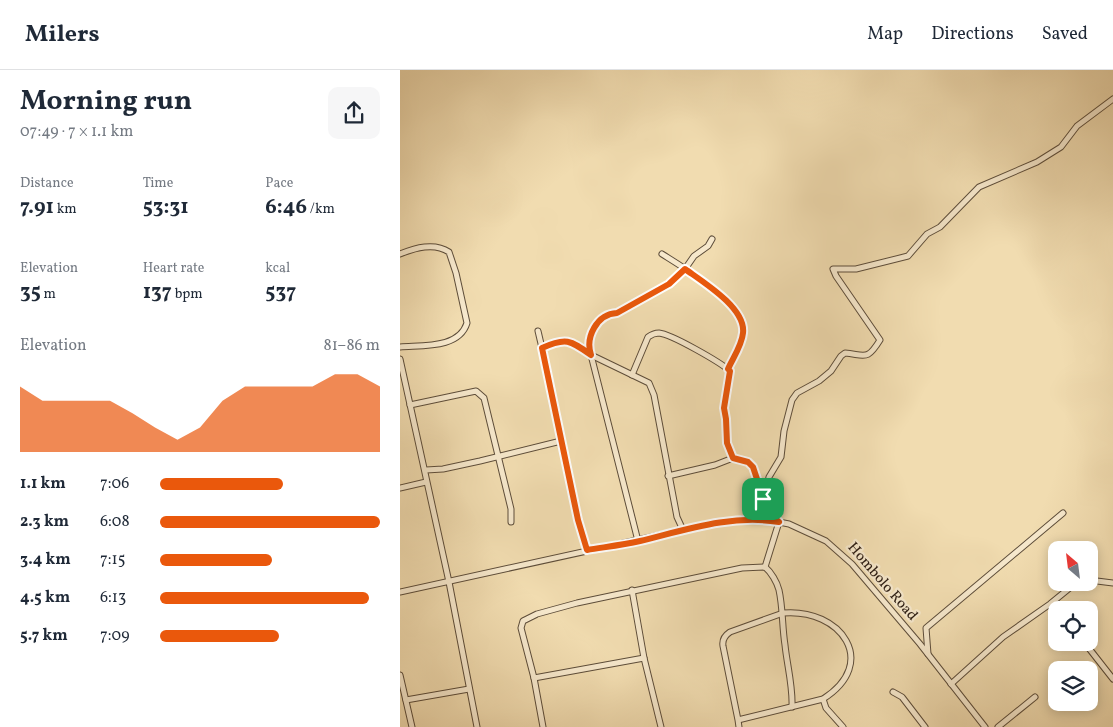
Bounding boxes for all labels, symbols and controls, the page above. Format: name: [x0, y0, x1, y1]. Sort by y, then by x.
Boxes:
text: Milers: [25, 18, 100, 52]
text: Map: [867, 22, 903, 47]
text: Directions: [931, 22, 1014, 47]
text: Saved: [1042, 22, 1088, 47]
text: Morning run: [20, 82, 192, 121]
button: share: [328, 87, 380, 139]
text: 07:49 · 7 × 1.1 km: [20, 121, 133, 143]
text: Distance: [20, 174, 74, 193]
text: Time: [143, 174, 173, 193]
text: Pace: [265, 174, 293, 193]
text: 7.91: [20, 193, 54, 222]
text: 53:31: [143, 193, 189, 222]
text: 6:46: [265, 193, 307, 222]
text: km: [54, 200, 77, 219]
text: /km: [307, 200, 335, 219]
text: Elevation: [20, 259, 78, 278]
text: Heart rate: [143, 259, 204, 278]
text: kcal: [265, 259, 290, 278]
text: 35: [20, 278, 41, 307]
text: 137: [143, 278, 172, 307]
text: 537: [265, 278, 296, 307]
text: m: [41, 285, 56, 304]
text: bpm: [172, 285, 203, 304]
text: Elevation: [20, 335, 87, 357]
text: 81–86 m: [324, 335, 380, 357]
text: 1.1 km: [20, 473, 66, 495]
text: 7:06: [100, 473, 129, 495]
pin: [742, 478, 784, 520]
icon: arrive: [749, 485, 777, 513]
text: 2.3 km: [20, 511, 69, 533]
text: 6:08: [100, 511, 130, 533]
street label: Hombolo Road: [842, 538, 922, 626]
north arrow: [1048, 541, 1098, 591]
map controls: [1048, 541, 1098, 711]
text: 3.4 km: [20, 549, 71, 571]
text: 7:15: [100, 549, 125, 571]
text: 4.5 km: [20, 587, 70, 609]
text: 6:13: [100, 587, 126, 609]
button: locate: [1048, 601, 1098, 651]
text: 5.7 km: [20, 625, 68, 647]
text: 7:09: [100, 625, 130, 647]
button: layers: [1048, 661, 1098, 711]

